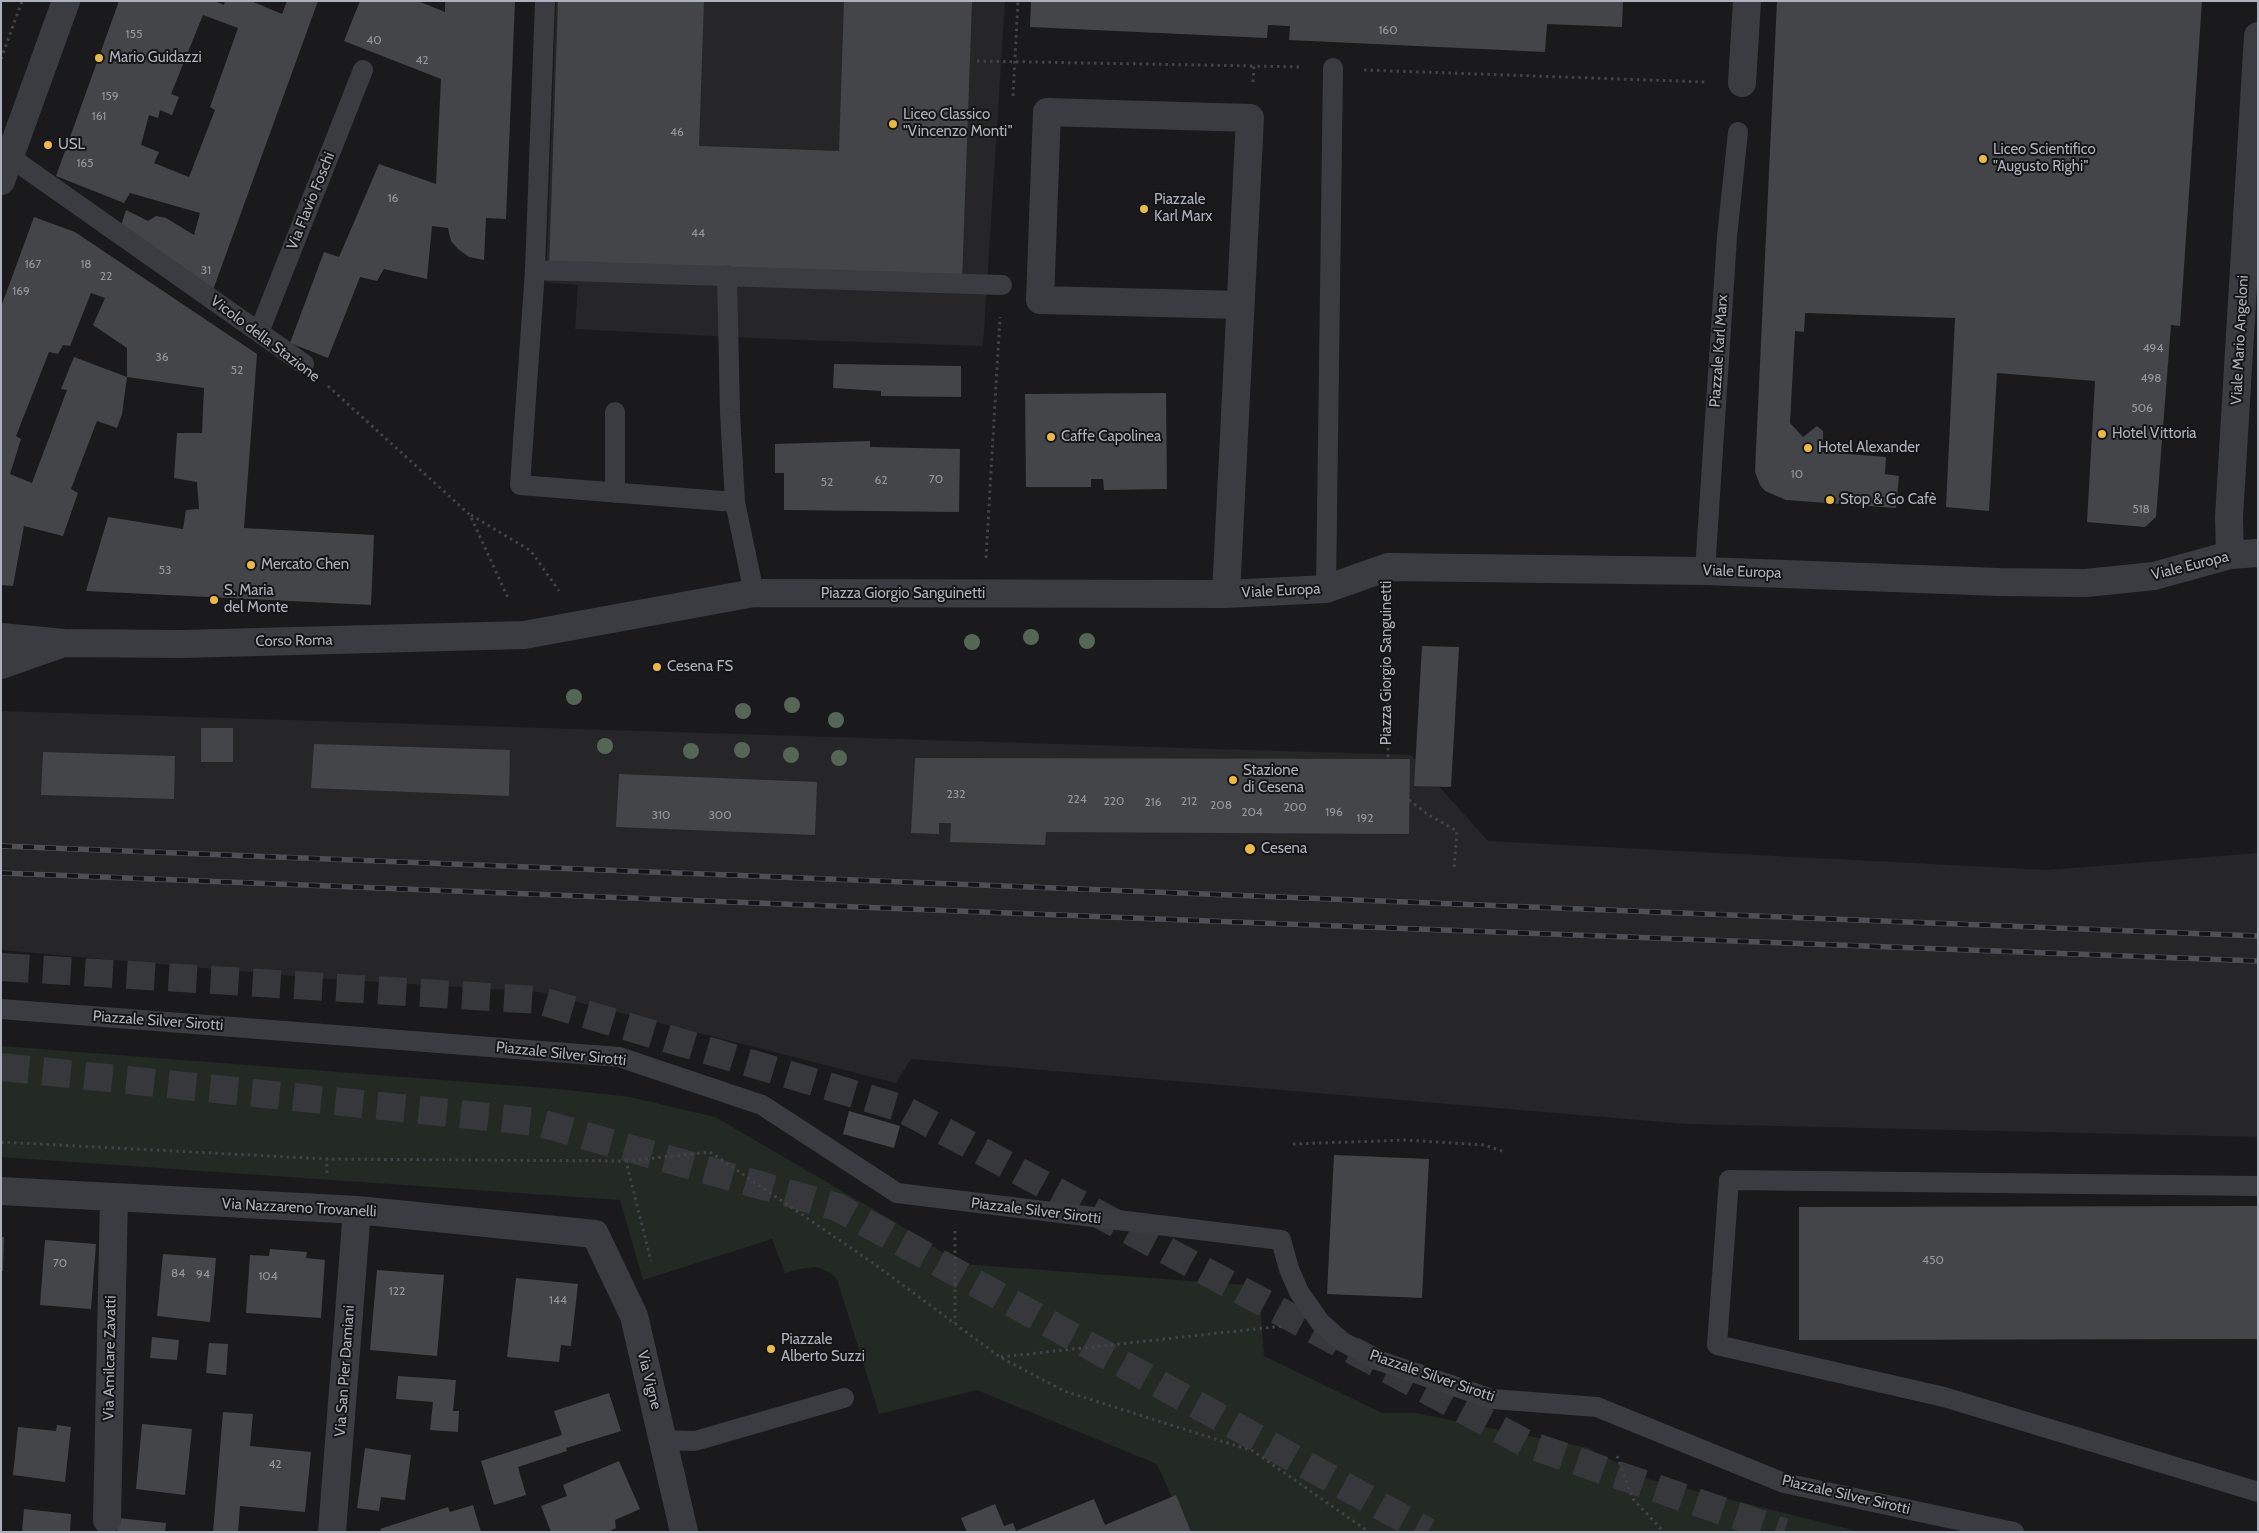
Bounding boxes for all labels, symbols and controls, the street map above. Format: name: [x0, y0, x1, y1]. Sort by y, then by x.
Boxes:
house number: 160: [1378, 23, 1398, 37]
house number: 155: [126, 27, 142, 41]
house number: 40: [366, 33, 382, 47]
place label: Mario Guidazzi: [109, 49, 202, 67]
marker: Mario Guidazzi: [93, 52, 105, 64]
house number: 42: [415, 53, 429, 67]
house number: 159: [101, 89, 119, 103]
place label: Liceo Classico "Vincenzo Monti": [903, 106, 1013, 141]
house number: 161: [92, 109, 106, 123]
marker: Liceo Classico "Vincenzo Monti": [887, 118, 899, 130]
house number: 46: [670, 125, 684, 139]
place label: USL: [58, 136, 85, 154]
marker: USL: [42, 139, 54, 151]
place label: Liceo Scientifico "Augusto Righi": [1993, 141, 2096, 176]
street label: Via Flavio Foschi: [283, 149, 339, 253]
marker: Liceo Scientifico "Augusto Righi": [1977, 153, 1989, 165]
house number: 165: [76, 156, 94, 170]
house number: 16: [388, 191, 398, 205]
place label: Piazzale Karl Marx: [1154, 191, 1212, 226]
marker: Piazzale Karl Marx: [1138, 203, 1150, 215]
house number: 44: [691, 226, 705, 240]
house number: 167: [25, 257, 41, 271]
house number: 18: [80, 257, 92, 271]
house number: 31: [201, 263, 211, 277]
house number: 22: [100, 269, 112, 283]
street label: Viale Mario Angeloni: [2228, 275, 2252, 405]
house number: 169: [12, 284, 30, 298]
street label: Vicolo della Stazione: [207, 292, 323, 386]
street label: Piazzale Karl Marx: [1706, 294, 1732, 408]
house number: 494: [2143, 341, 2163, 355]
house number: 36: [155, 350, 169, 364]
house number: 52: [231, 363, 243, 377]
house number: 498: [2140, 371, 2162, 385]
house number: 506: [2131, 401, 2153, 415]
place label: Hotel Vittoria: [2112, 425, 2197, 443]
place label: Caffe Capolinea: [1061, 428, 1161, 446]
marker: Hotel Vittoria: [2096, 428, 2108, 440]
marker: Caffe Capolinea: [1045, 431, 1057, 443]
place label: Hotel Alexander: [1818, 439, 1920, 457]
marker: Hotel Alexander: [1802, 442, 1814, 454]
house number: 10: [1791, 467, 1803, 481]
house number: 70: [929, 472, 943, 486]
house number: 62: [874, 473, 888, 487]
house number: 52: [821, 475, 833, 489]
place label: Stop & Go Cafè: [1840, 491, 1937, 509]
marker: Stop & Go Cafè: [1824, 494, 1836, 506]
house number: 518: [2132, 502, 2150, 516]
street label: Viale Europa: [2150, 548, 2230, 584]
place label: Mercato Chen: [261, 556, 349, 574]
marker: Mercato Chen: [245, 559, 257, 571]
street label: Viale Europa: [1702, 562, 1782, 582]
house number: 53: [159, 563, 171, 577]
street label: Viale Europa: [1241, 580, 1321, 602]
street label: Piazza Giorgio Sanguinetti: [1378, 581, 1396, 745]
place label: S. Maria del Monte: [224, 582, 288, 617]
street label: Piazza Giorgio Sanguinetti: [821, 585, 985, 603]
marker: S. Maria del Monte: [208, 594, 220, 606]
street label: Corso Roma: [255, 631, 333, 651]
place label: Cesena FS: [667, 658, 733, 676]
marker: Cesena FS: [651, 661, 663, 673]
place label: Stazione di Cesena: [1243, 762, 1304, 797]
marker: Stazione di Cesena: [1227, 774, 1239, 786]
house number: 232: [946, 787, 966, 801]
house number: 224: [1067, 792, 1087, 806]
house number: 220: [1104, 794, 1124, 808]
house number: 212: [1181, 794, 1197, 808]
house number: 216: [1144, 795, 1162, 809]
house number: 208: [1210, 798, 1232, 812]
house number: 200: [1283, 800, 1307, 814]
house number: 204: [1241, 805, 1263, 819]
house number: 196: [1325, 805, 1343, 819]
house number: 310: [652, 808, 670, 822]
house number: 300: [708, 808, 732, 822]
house number: 192: [1356, 811, 1374, 825]
place label: Cesena: [1261, 840, 1307, 858]
marker: Cesena: [1243, 842, 1257, 856]
street label: Piazzale Silver Sirotti: [92, 1007, 224, 1035]
street label: Piazzale Silver Sirotti: [495, 1038, 627, 1070]
street label: Piazzale Silver Sirotti: [970, 1194, 1102, 1228]
street label: Via Nazzareno Trovanelli: [221, 1195, 377, 1221]
house number: 450: [1922, 1253, 1944, 1267]
house number: 70: [53, 1256, 67, 1270]
house number: 84: [171, 1266, 185, 1280]
house number: 94: [196, 1267, 210, 1281]
house number: 104: [258, 1269, 278, 1283]
house number: 122: [389, 1284, 405, 1298]
house number: 144: [549, 1293, 567, 1307]
street label: Via Amilcare Zavatti: [100, 1295, 120, 1421]
street label: Via San Pier Damiani: [331, 1305, 359, 1437]
place label: Piazzale Alberto Suzzi: [781, 1331, 865, 1366]
marker: Piazzale Alberto Suzzi: [765, 1343, 777, 1355]
street label: Piazzale Silver Sirotti: [1367, 1346, 1497, 1406]
street label: Via Vigne: [633, 1349, 665, 1411]
house number: 42: [268, 1457, 282, 1471]
street label: Piazzale Silver Sirotti: [1780, 1472, 1912, 1518]

